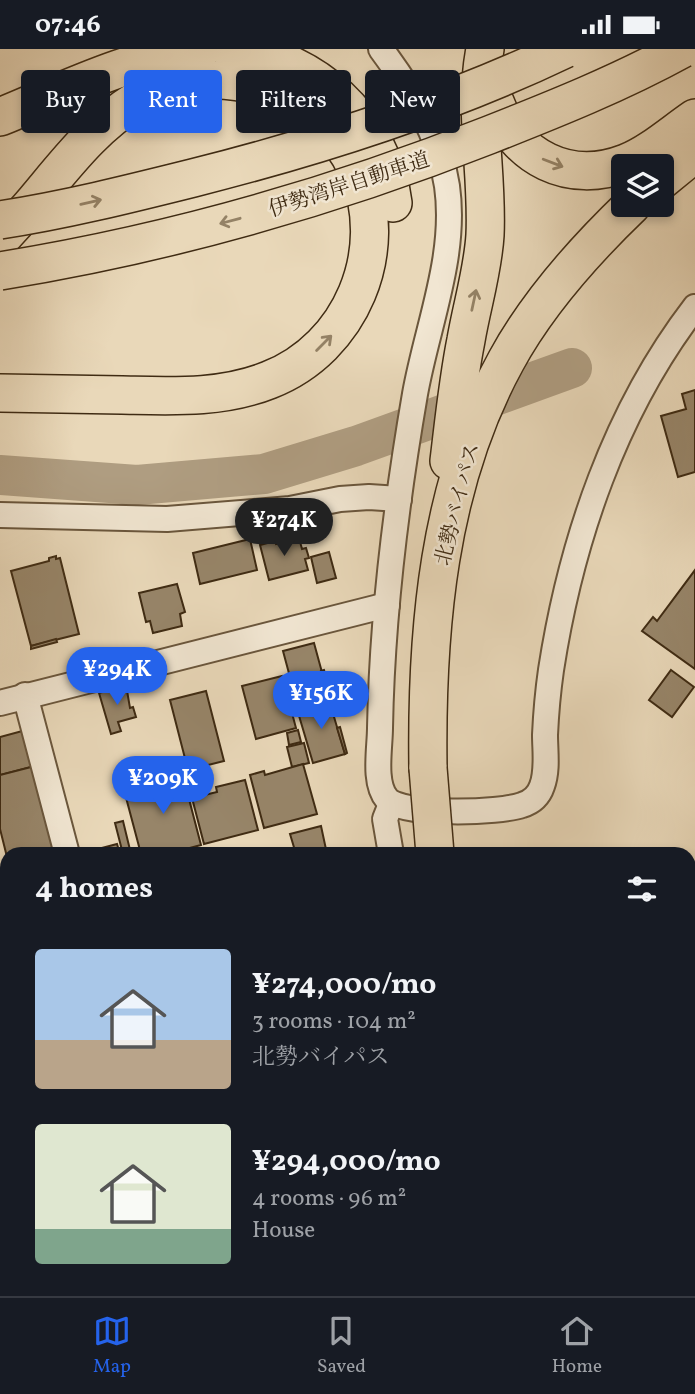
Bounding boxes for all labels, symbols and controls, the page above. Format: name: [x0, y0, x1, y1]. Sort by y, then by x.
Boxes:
text: 07:46: [35, 7, 101, 43]
chip: Buy: [21, 70, 110, 133]
chip: Rent: [124, 70, 222, 133]
chip: Filters: [236, 70, 351, 133]
chip: New: [365, 70, 460, 133]
street label: 伊勢湾岸自動車道: [265, 146, 434, 225]
map controls: [611, 154, 674, 217]
button: layers: [611, 154, 674, 217]
one-way arrow: [541, 158, 563, 170]
one-way arrow: [79, 195, 102, 208]
one-way arrow: [219, 215, 242, 228]
one-way arrow: [468, 289, 481, 312]
one-way arrow: [315, 335, 332, 352]
street label: 北勢バイパス: [429, 440, 488, 569]
pin: ¥274K: [235, 498, 333, 558]
text: ¥274K: [251, 505, 317, 537]
pin: ¥294K: [68, 647, 166, 707]
text: ¥294K: [82, 654, 152, 686]
pin: ¥156K: [272, 671, 370, 731]
text: ¥156K: [289, 678, 353, 710]
pin: ¥209K: [114, 757, 212, 816]
text: ¥209K: [128, 763, 198, 795]
text: 4 homes: [35, 868, 153, 910]
icon: filters: [623, 870, 661, 908]
text: ¥274,000/mo: [252, 964, 436, 1006]
icon: home: [91, 977, 175, 1061]
text: 3 rooms · 104 m²: [252, 1006, 416, 1038]
text: 北勢バイパス: [252, 1042, 390, 1074]
text: ¥294,000/mo: [252, 1141, 441, 1183]
icon: home: [91, 1152, 175, 1236]
text: 4 rooms · 96 m²: [252, 1183, 406, 1215]
text: House: [252, 1215, 315, 1247]
tab: Map: [93, 1312, 131, 1380]
tab: Saved: [317, 1312, 366, 1380]
tab: Home: [552, 1312, 602, 1380]

